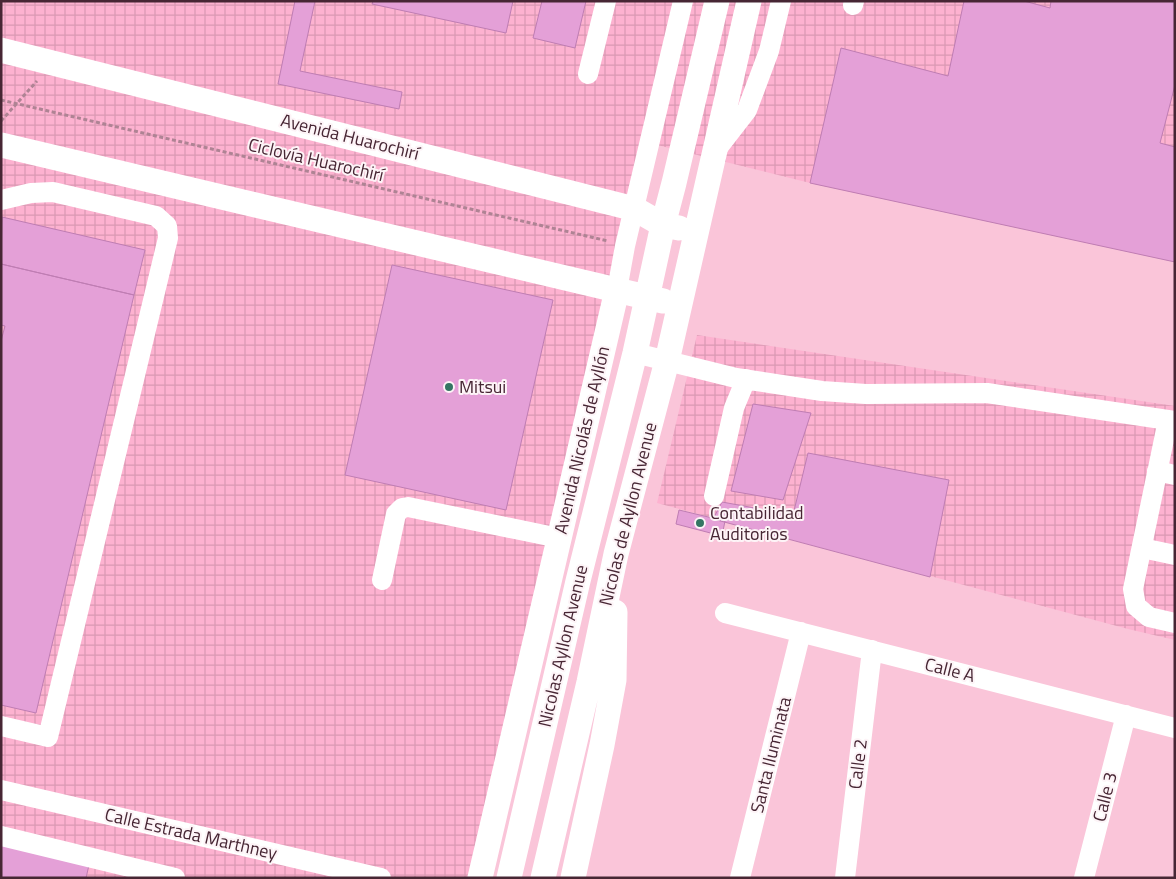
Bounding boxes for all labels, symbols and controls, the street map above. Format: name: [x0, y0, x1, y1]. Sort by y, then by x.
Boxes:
street label: Avenida Huarochirí: [278, 106, 424, 167]
street label: Ciclovía Huarochirí: [246, 131, 389, 189]
street label: Avenida Nicolás de Ayllón: [547, 343, 616, 537]
place label: Mitsui: [459, 373, 506, 400]
marker: Mitsui: [443, 381, 455, 393]
street label: Nicolas de Ayllon Avenue: [592, 419, 663, 608]
place label: Contabilidad Auditorios: [710, 499, 804, 547]
marker: Contabilidad Auditorios: [694, 517, 706, 529]
street label: Nicolas Ayllon Avenue: [531, 562, 594, 730]
street label: Calle A: [922, 650, 978, 689]
street label: Santa Iluminata: [743, 694, 798, 816]
street label: Calle 2: [841, 737, 874, 791]
street label: Calle 3: [1085, 769, 1124, 825]
street label: Calle Estrada Marthney: [102, 801, 280, 867]

